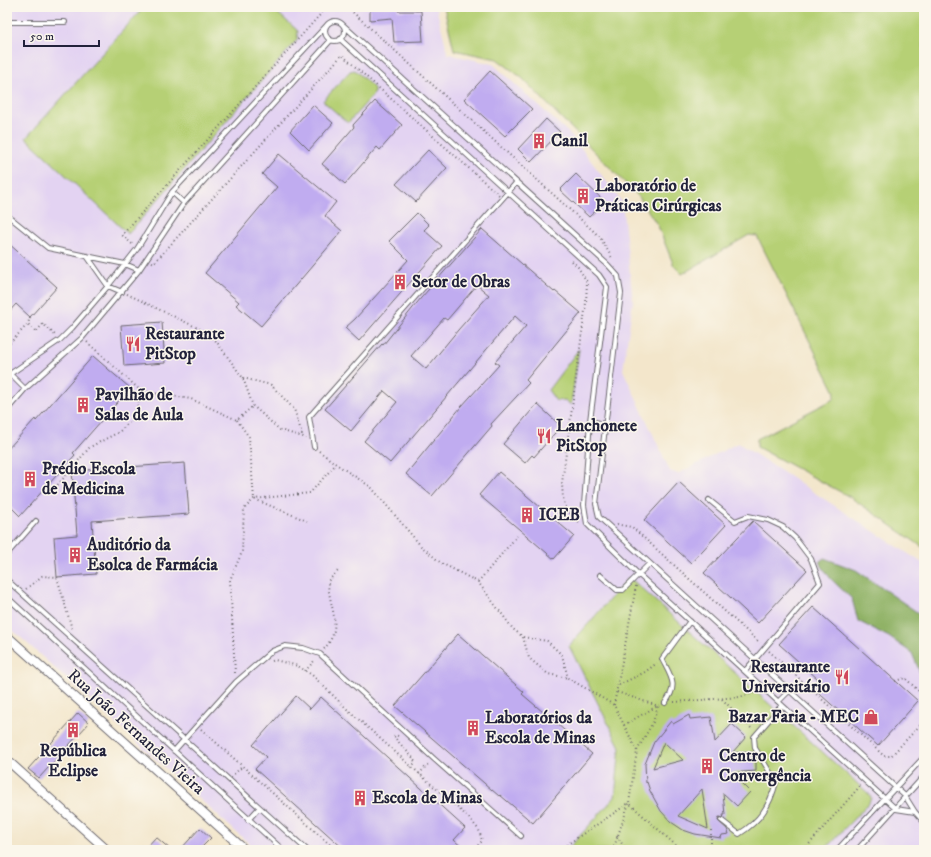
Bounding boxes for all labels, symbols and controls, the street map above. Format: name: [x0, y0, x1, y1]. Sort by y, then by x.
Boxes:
scale bar: [24, 22, 99, 48]
text: 50 m: [30, 29, 54, 44]
place label: Canil: [551, 130, 589, 152]
building icon: Canil: [530, 132, 548, 150]
place label: Laboratório de Práticas Cirúrgicas: [595, 175, 722, 217]
building icon: Laboratório de Práticas Cirúrgicas: [574, 187, 592, 205]
place label: Setor de Obras: [412, 271, 510, 293]
building icon: Setor de Obras: [391, 273, 409, 291]
place label: Restaurante PitStop: [145, 323, 225, 365]
restaurant icon: Restaurante PitStop: [124, 335, 142, 353]
place label: Pavilhão de Salas de Aula: [95, 384, 184, 426]
building icon: Pavilhão de Salas de Aula: [74, 396, 92, 414]
place label: Lanchonete PitStop: [556, 415, 637, 457]
restaurant icon: Lanchonete PitStop: [535, 427, 553, 445]
place label: Prédio Escola de Medicina: [42, 458, 136, 500]
building icon: Prédio Escola de Medicina: [21, 470, 39, 488]
place label: ICEB: [539, 504, 580, 526]
building icon: ICEB: [518, 506, 536, 524]
place label: Auditório da Esolca de Farmácia: [86, 534, 218, 576]
building icon: Auditório da Esolca de Farmácia: [66, 546, 84, 564]
place label: Restaurante Universitário: [742, 656, 830, 698]
street label: Rua João Fernandes Vieira: [63, 664, 210, 800]
restaurant icon: Restaurante Universitário: [833, 668, 851, 686]
place label: Bazar Faria - MEC: [728, 706, 859, 728]
place label: Laboratórios da Escola de Minas: [485, 707, 595, 749]
shop icon: Bazar Faria - MEC: [862, 708, 880, 726]
building icon: Laboratórios da Escola de Minas: [464, 719, 482, 737]
building icon: República Eclipse: [64, 721, 82, 739]
place label: República Eclipse: [40, 740, 107, 782]
place label: Centro de Convergência: [719, 745, 812, 787]
building icon: Centro de Convergência: [698, 757, 716, 775]
place label: Escola de Minas: [372, 787, 482, 809]
building icon: Escola de Minas: [351, 789, 369, 807]

